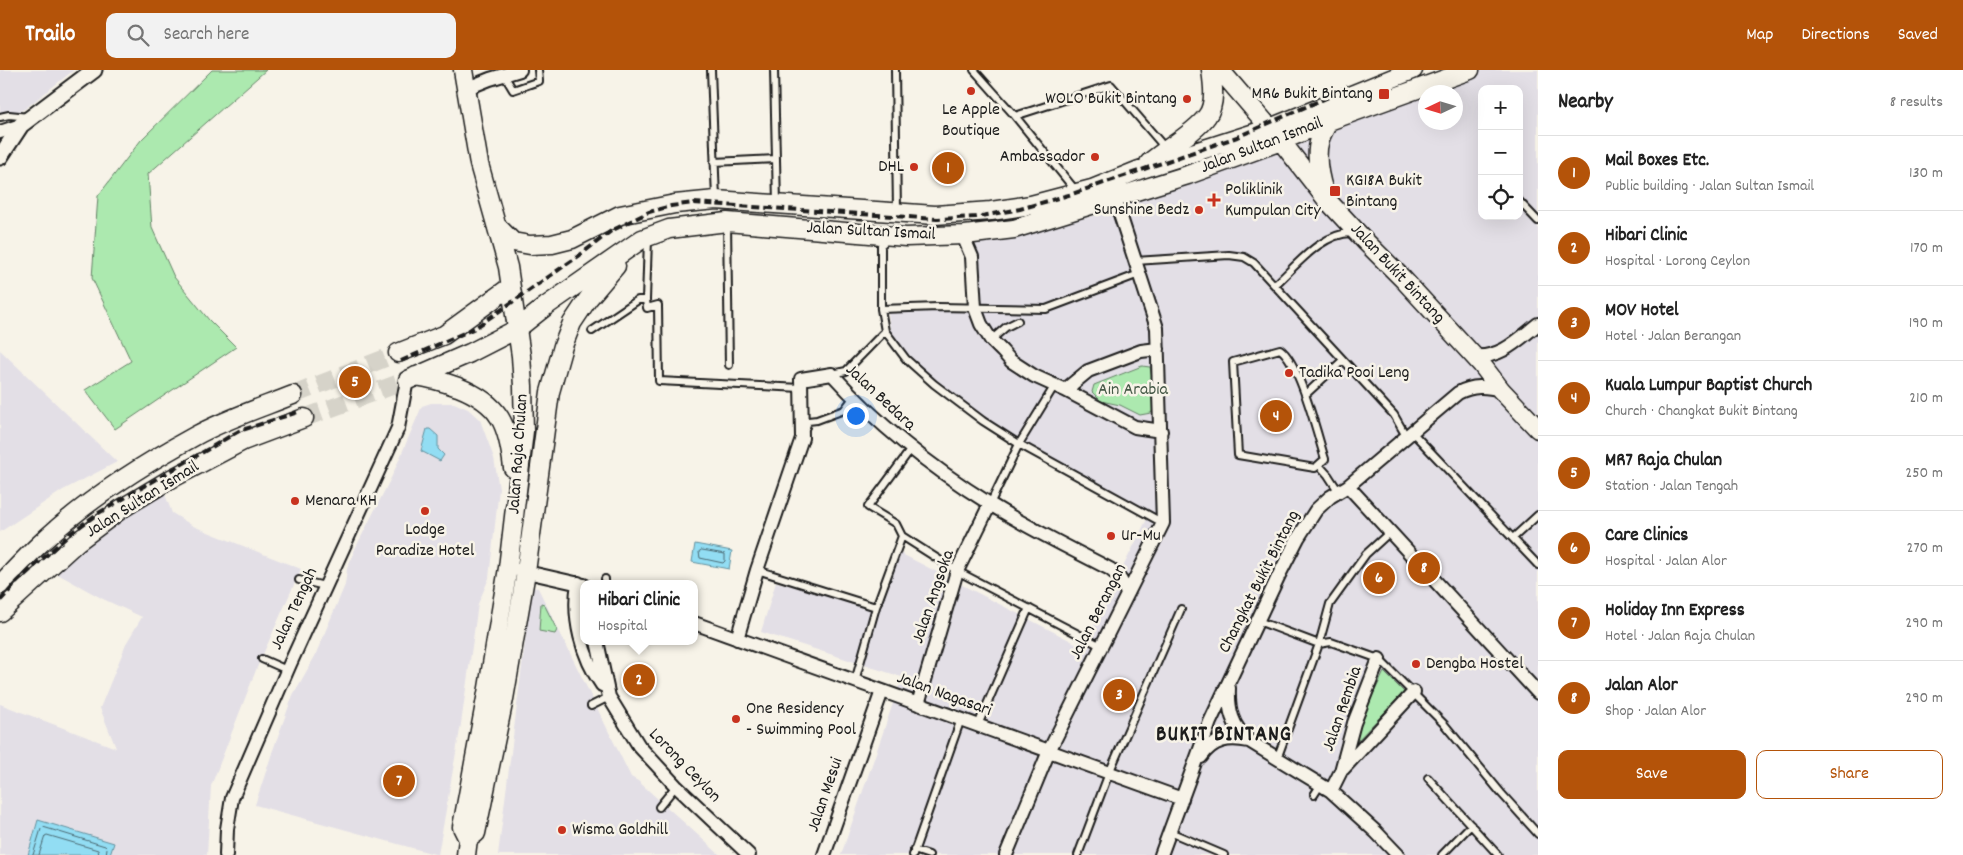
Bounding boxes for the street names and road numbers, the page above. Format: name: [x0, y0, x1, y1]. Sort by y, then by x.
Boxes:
street label: Jalan Sultan Ismail: [1197, 111, 1327, 181]
street label: Jalan Sultan Ismail: [806, 216, 937, 248]
street label: Jalan Bukit Bintang: [1344, 218, 1450, 330]
street label: Jalan Bedara: [839, 359, 921, 438]
street label: Jalan Raja Chulan: [502, 393, 536, 515]
street label: Jalan Sultan Ismail: [82, 455, 205, 545]
street label: Changkat Bukit Bintang: [1213, 506, 1307, 658]
street label: Jalan Angsoka: [906, 546, 962, 647]
street label: Jalan Berangan: [1064, 560, 1134, 664]
street label: Jalan Tengah: [265, 564, 325, 654]
street label: Jalan Rembia: [1317, 662, 1369, 755]
street label: Jalan Nagasari: [893, 666, 995, 724]
street label: Lorong Ceylon: [642, 723, 726, 809]
street label: Jalan Mesui: [802, 754, 850, 836]

